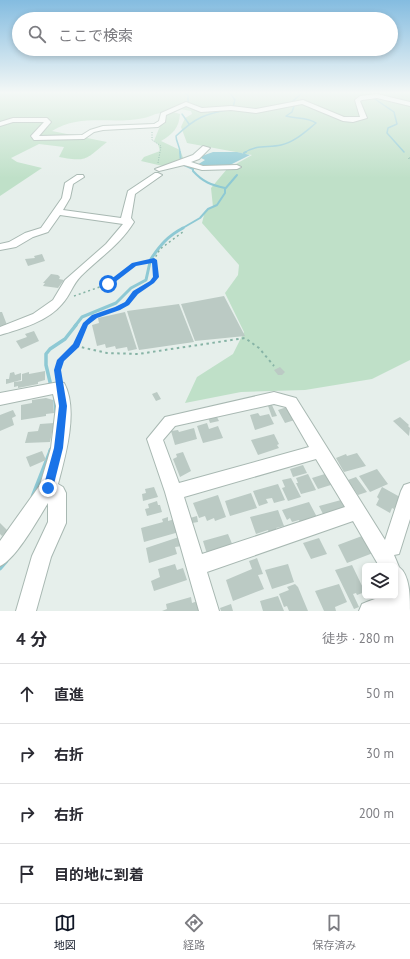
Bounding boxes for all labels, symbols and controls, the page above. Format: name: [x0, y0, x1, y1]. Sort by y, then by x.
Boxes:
search box: [12, 12, 398, 56]
icon: search: [26, 23, 48, 45]
text: ここで検索: [58, 26, 133, 45]
route start: [99, 275, 117, 293]
route end: [39, 479, 57, 497]
map controls: [362, 563, 398, 599]
button: layers: [362, 563, 398, 599]
text: 4 分: [16, 628, 47, 650]
text: 徒歩 · 280 m: [322, 630, 394, 647]
icon: ahead: [16, 683, 38, 705]
text: 直進: [54, 685, 84, 704]
text: 50 m: [366, 685, 394, 702]
icon: right: [16, 743, 38, 765]
text: 右折: [54, 745, 84, 764]
text: 30 m: [366, 745, 394, 762]
icon: right: [16, 803, 38, 825]
text: 右折: [54, 805, 84, 824]
text: 200 m: [359, 805, 394, 822]
icon: arrive: [16, 863, 38, 885]
text: 目的地に到着: [54, 865, 144, 884]
tab: 地図: [54, 912, 76, 952]
tab: 経路: [183, 912, 205, 952]
tab: 保存済み: [312, 912, 356, 952]

